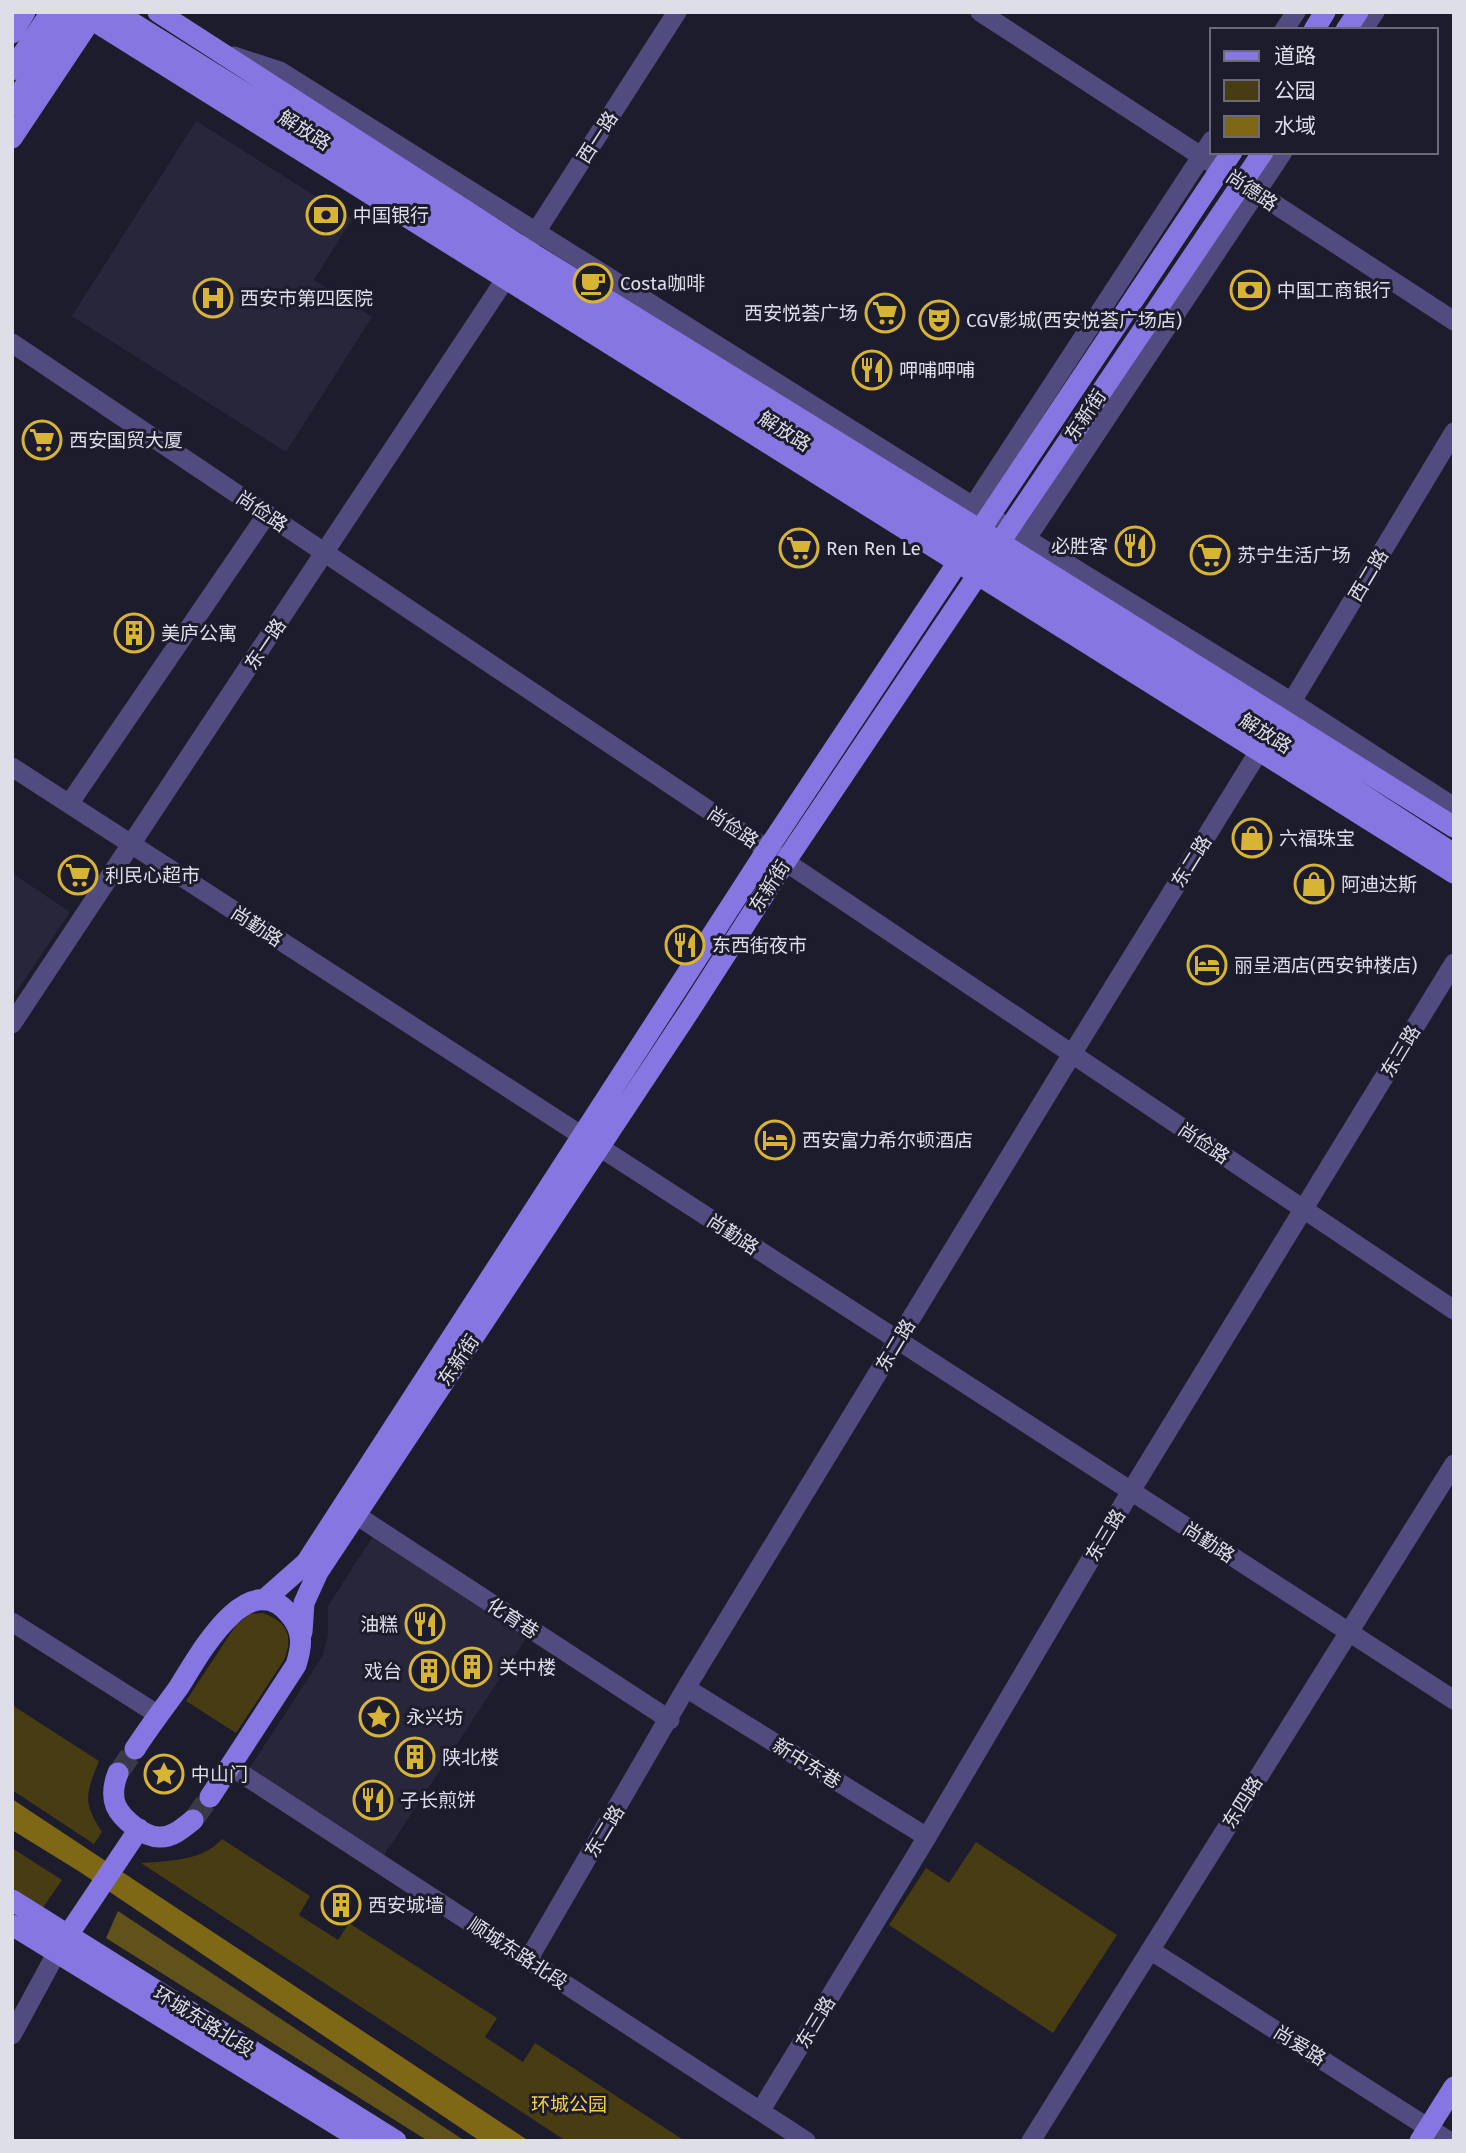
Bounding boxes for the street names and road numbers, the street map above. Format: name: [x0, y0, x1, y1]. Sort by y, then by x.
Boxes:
street label: 解放路: [274, 106, 335, 155]
street label: 西一路: [572, 107, 623, 167]
street label: 尚德路: [1222, 165, 1282, 216]
street label: 东新街: [1060, 385, 1111, 445]
street label: 解放路: [754, 407, 815, 456]
street label: 尚俭路: [232, 486, 292, 537]
street label: 西二路: [1344, 545, 1393, 606]
street label: 东一路: [240, 614, 291, 674]
street label: 解放路: [1235, 709, 1296, 758]
street label: 尚俭路: [703, 802, 763, 853]
street label: 东二路: [1167, 831, 1216, 892]
street label: 东新街: [744, 856, 795, 916]
street label: 尚勤路: [227, 901, 287, 952]
street label: 东三路: [1376, 1021, 1425, 1082]
street label: 尚俭路: [1174, 1118, 1234, 1169]
street label: 尚勤路: [703, 1209, 763, 1260]
street label: 东二路: [871, 1315, 920, 1376]
street label: 东新街: [433, 1330, 484, 1390]
street label: 东三路: [1081, 1505, 1130, 1566]
street label: 尚勤路: [1179, 1517, 1239, 1568]
street label: 化育巷: [483, 1593, 543, 1644]
street label: 新中东巷: [768, 1734, 845, 1793]
street label: 东四路: [1218, 1772, 1267, 1833]
street label: 东二路: [580, 1801, 629, 1862]
street label: 顺城东路北段: [464, 1913, 572, 1994]
street label: 环城东路北段: [149, 1981, 258, 2061]
street label: 东三路: [791, 1992, 840, 2053]
street label: 尚爱路: [1269, 2021, 1330, 2070]

